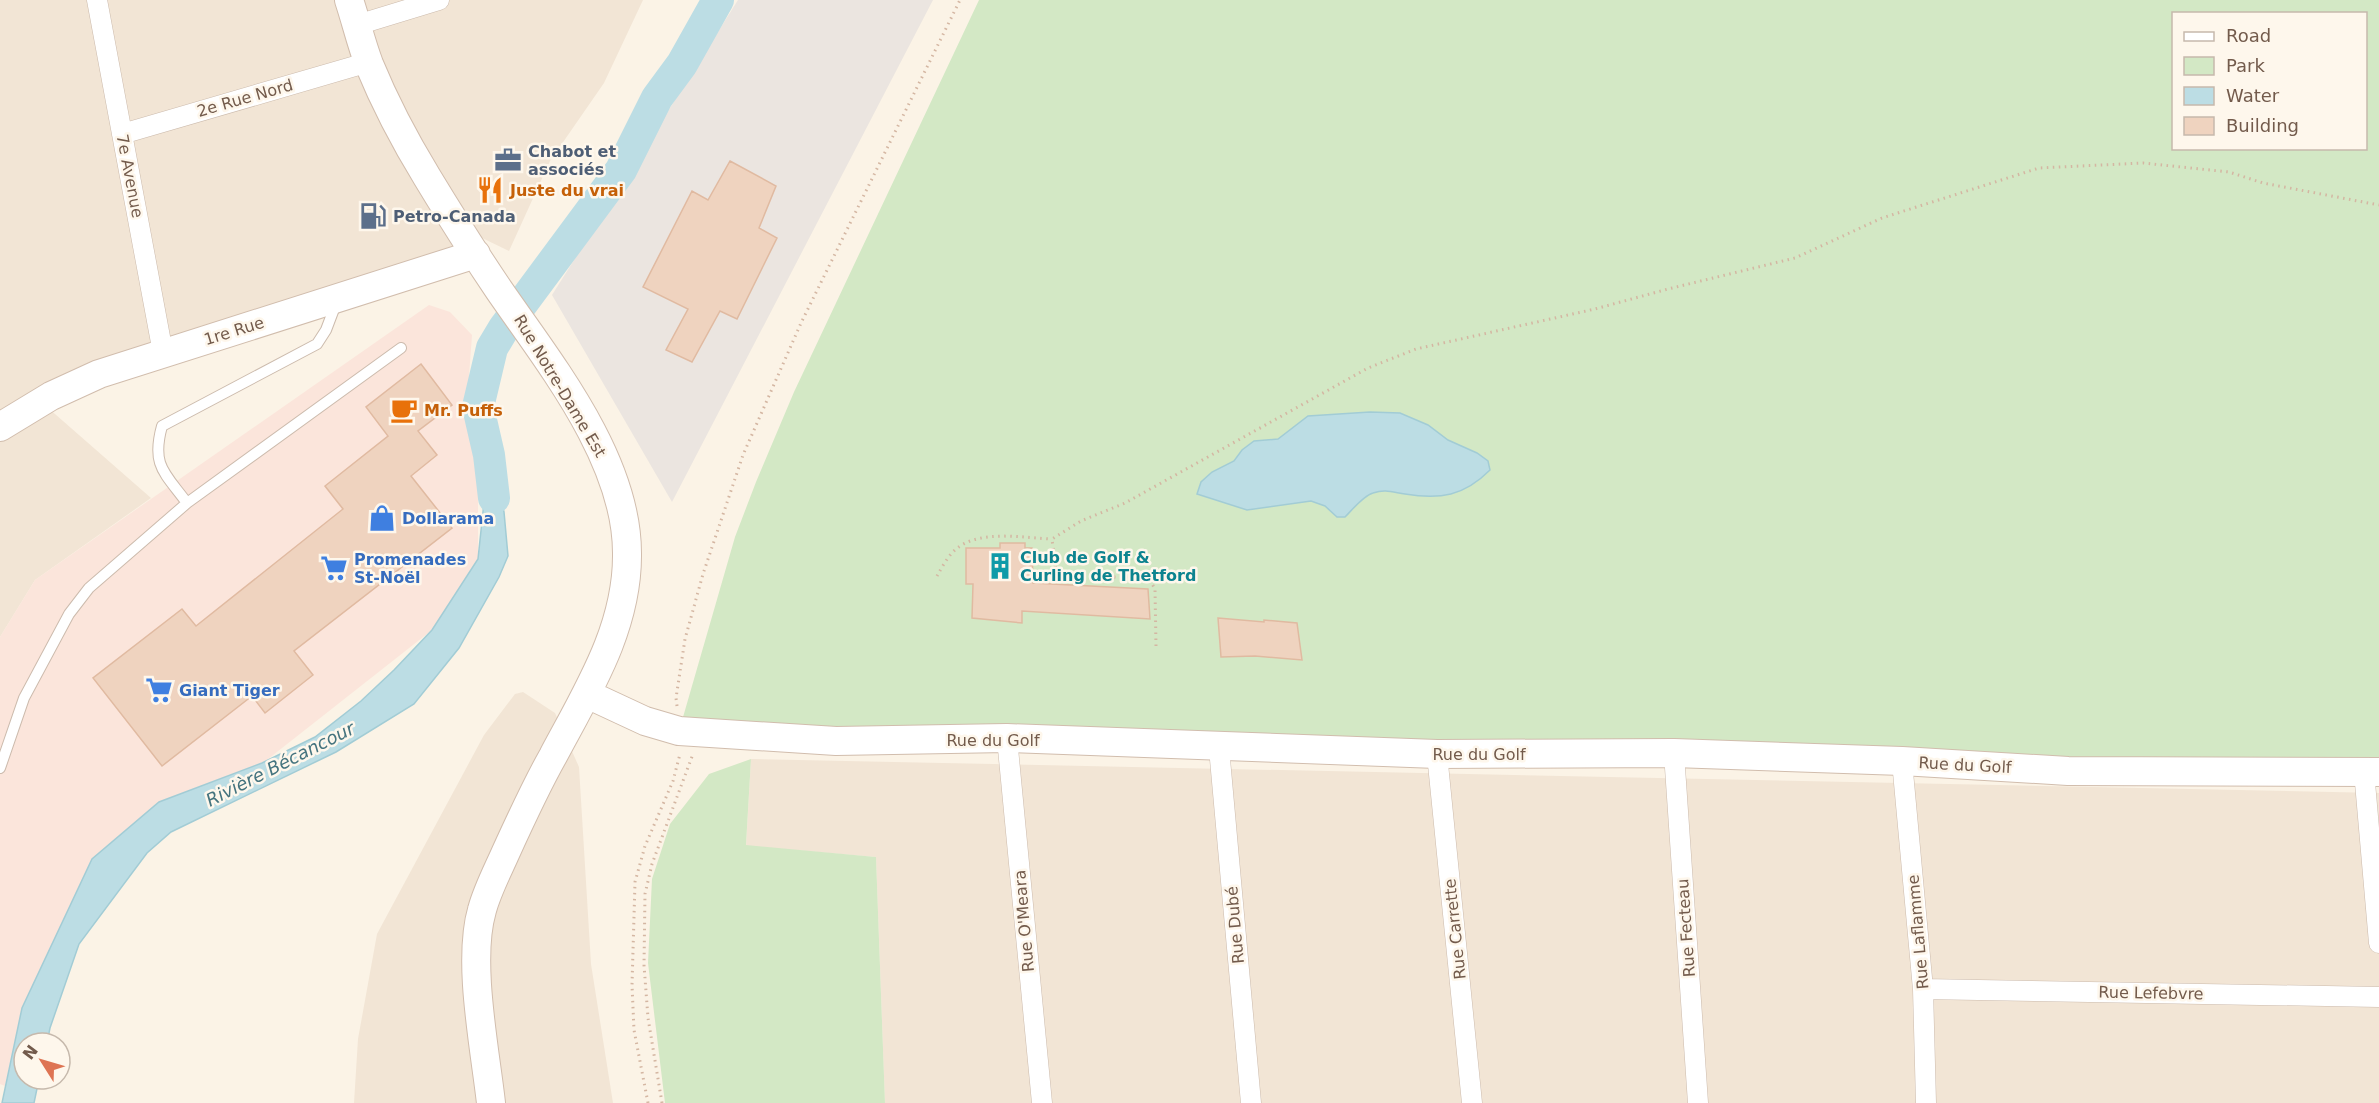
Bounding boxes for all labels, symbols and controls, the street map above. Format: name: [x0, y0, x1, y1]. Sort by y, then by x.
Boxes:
legend: [2172, 12, 2367, 150]
text: Road: [2226, 25, 2271, 46]
text: Park: [2226, 55, 2265, 76]
street label: 2e Rue Nord: [195, 75, 295, 121]
text: Water: [2226, 85, 2280, 106]
text: Building: [2226, 115, 2299, 136]
street label: 7e Avenue: [113, 133, 147, 219]
place label: Chabot et associés: [528, 142, 616, 179]
office icon: Chabot et associés: [493, 145, 523, 175]
restaurant icon: Juste du vrai: [475, 175, 505, 205]
place label: Juste du vrai: [509, 181, 624, 200]
fuel station icon: Petro-Canada: [358, 201, 388, 231]
place label: Petro-Canada: [393, 207, 516, 226]
street label: Rue Notre-Dame Est: [510, 311, 610, 461]
street label: 1re Rue: [202, 313, 266, 349]
cafe icon: Mr. Puffs: [389, 395, 419, 425]
place label: Mr. Puffs: [424, 401, 503, 420]
shop icon: Dollarama: [367, 503, 397, 533]
place label: Dollarama: [402, 509, 494, 528]
place label: Club de Golf & Curling de Thetford: [1020, 548, 1196, 585]
place label: Promenades St-Noël: [354, 550, 466, 587]
building icon: Club de Golf & Curling de Thetford: [985, 551, 1015, 581]
supermarket icon: Promenades St-Noël: [319, 553, 349, 583]
supermarket icon: Giant Tiger: [144, 675, 174, 705]
place label: Giant Tiger: [179, 681, 280, 700]
water label: Rivière Bécancour: [202, 717, 359, 811]
street label: Rue du Golf: [946, 731, 1040, 750]
street label: Rue du Golf: [1432, 745, 1526, 764]
street label: Rue du Golf: [1918, 753, 2012, 777]
street label: Rue O'Meara: [1010, 869, 1038, 973]
street label: Rue Laflamme: [1904, 874, 1932, 990]
street label: Rue Carrette: [1440, 878, 1470, 980]
street label: Rue Fecteau: [1673, 878, 1699, 978]
street label: Rue Dubé: [1222, 885, 1248, 965]
street label: Rue Lefebvre: [2098, 983, 2204, 1003]
north arrow: [12, 1031, 72, 1091]
text: N: [19, 1041, 42, 1063]

